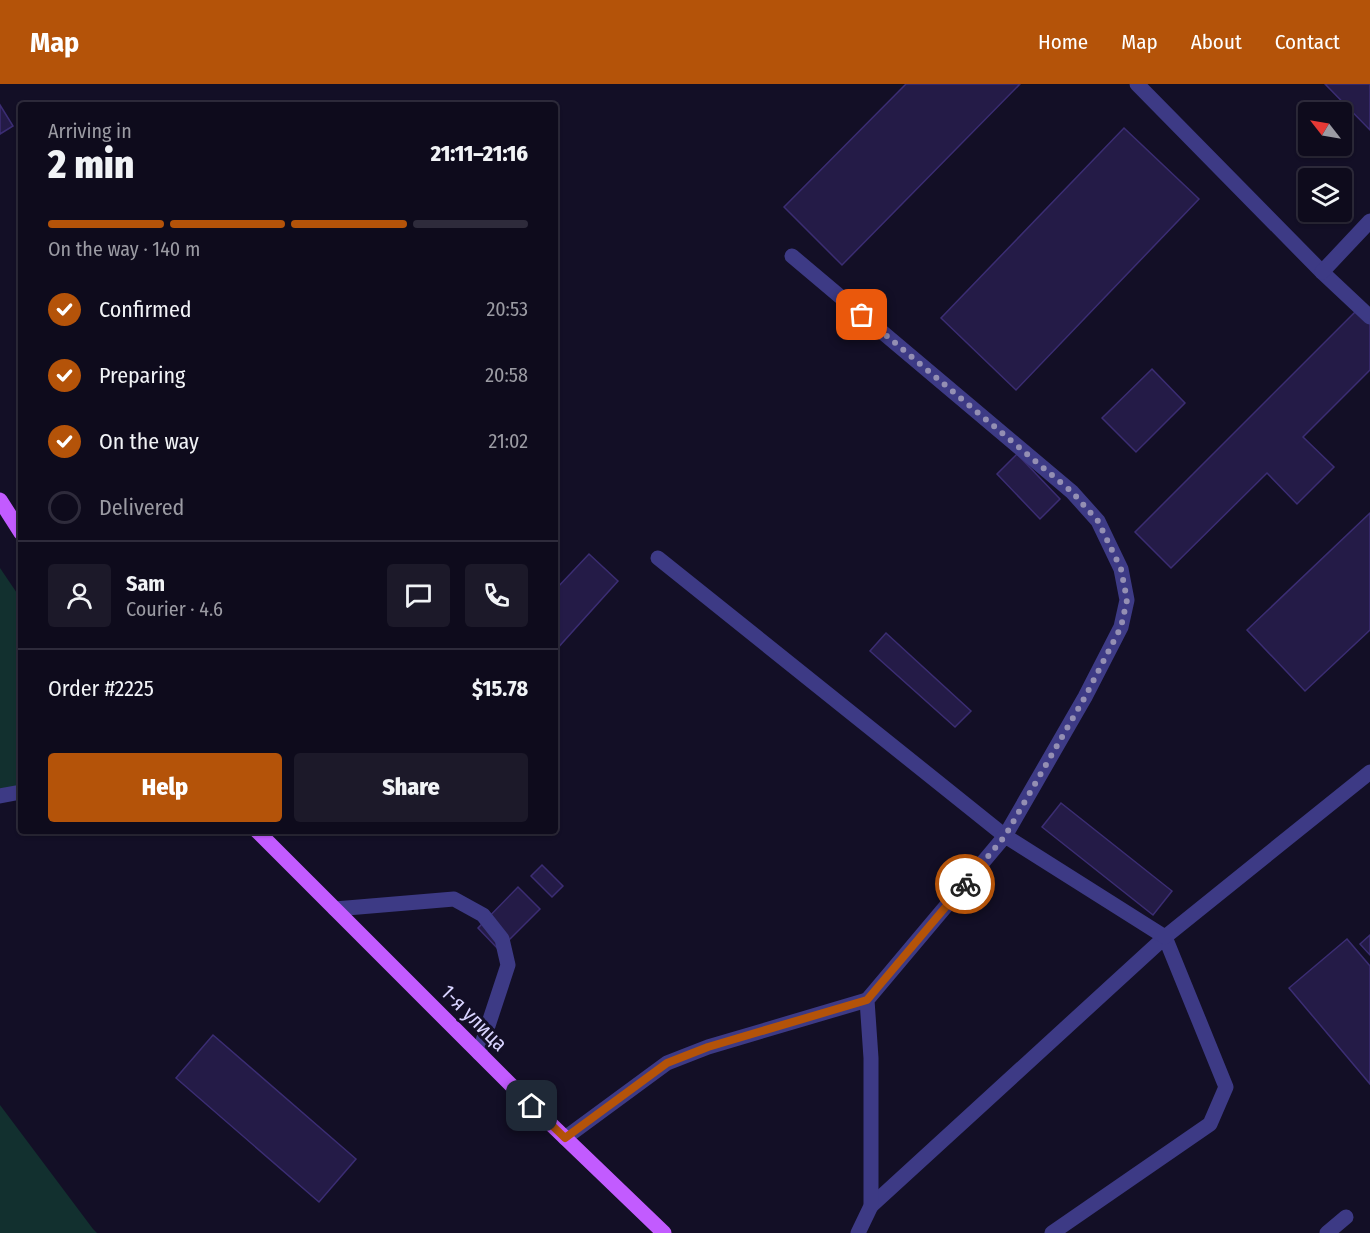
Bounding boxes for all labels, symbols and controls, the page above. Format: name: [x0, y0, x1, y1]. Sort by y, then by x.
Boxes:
text: Map: [30, 26, 79, 59]
text: Home: [1038, 29, 1088, 55]
text: Map: [1121, 29, 1158, 55]
text: About: [1191, 29, 1242, 55]
text: Contact: [1275, 29, 1340, 55]
north arrow: [1298, 102, 1352, 156]
map controls: [1298, 102, 1352, 222]
text: Arriving in: [48, 119, 132, 143]
text: 21:11–21:16: [431, 140, 528, 167]
text: 2 min: [48, 142, 134, 188]
button: layers: [1298, 168, 1352, 222]
text: On the way · 140 m: [48, 237, 200, 261]
pin: [836, 289, 887, 340]
icon: check: [48, 293, 81, 326]
text: Confirmed: [99, 296, 192, 323]
text: 20:53: [486, 297, 528, 321]
icon: bag: [845, 298, 878, 331]
icon: check: [48, 359, 81, 392]
text: Preparing: [99, 362, 185, 389]
text: 20:58: [485, 363, 528, 387]
icon: check: [48, 425, 81, 458]
text: On the way: [99, 428, 199, 455]
text: 21:02: [489, 429, 528, 453]
text: Delivered: [99, 494, 184, 521]
button: person: [48, 564, 111, 627]
button: chat: [387, 564, 450, 627]
button: phone: [465, 564, 528, 627]
text: Sam: [126, 570, 165, 597]
text: Courier · 4.6: [126, 597, 223, 621]
text: Order #2225: [48, 675, 154, 702]
text: $15.78: [472, 675, 528, 702]
button: Help: [48, 753, 282, 822]
button: Share: [294, 753, 528, 822]
courier: [935, 854, 995, 914]
icon: bike: [949, 868, 982, 901]
street label: 1-я улица: [435, 979, 513, 1057]
pin: [506, 1080, 557, 1131]
icon: home: [515, 1089, 548, 1122]

